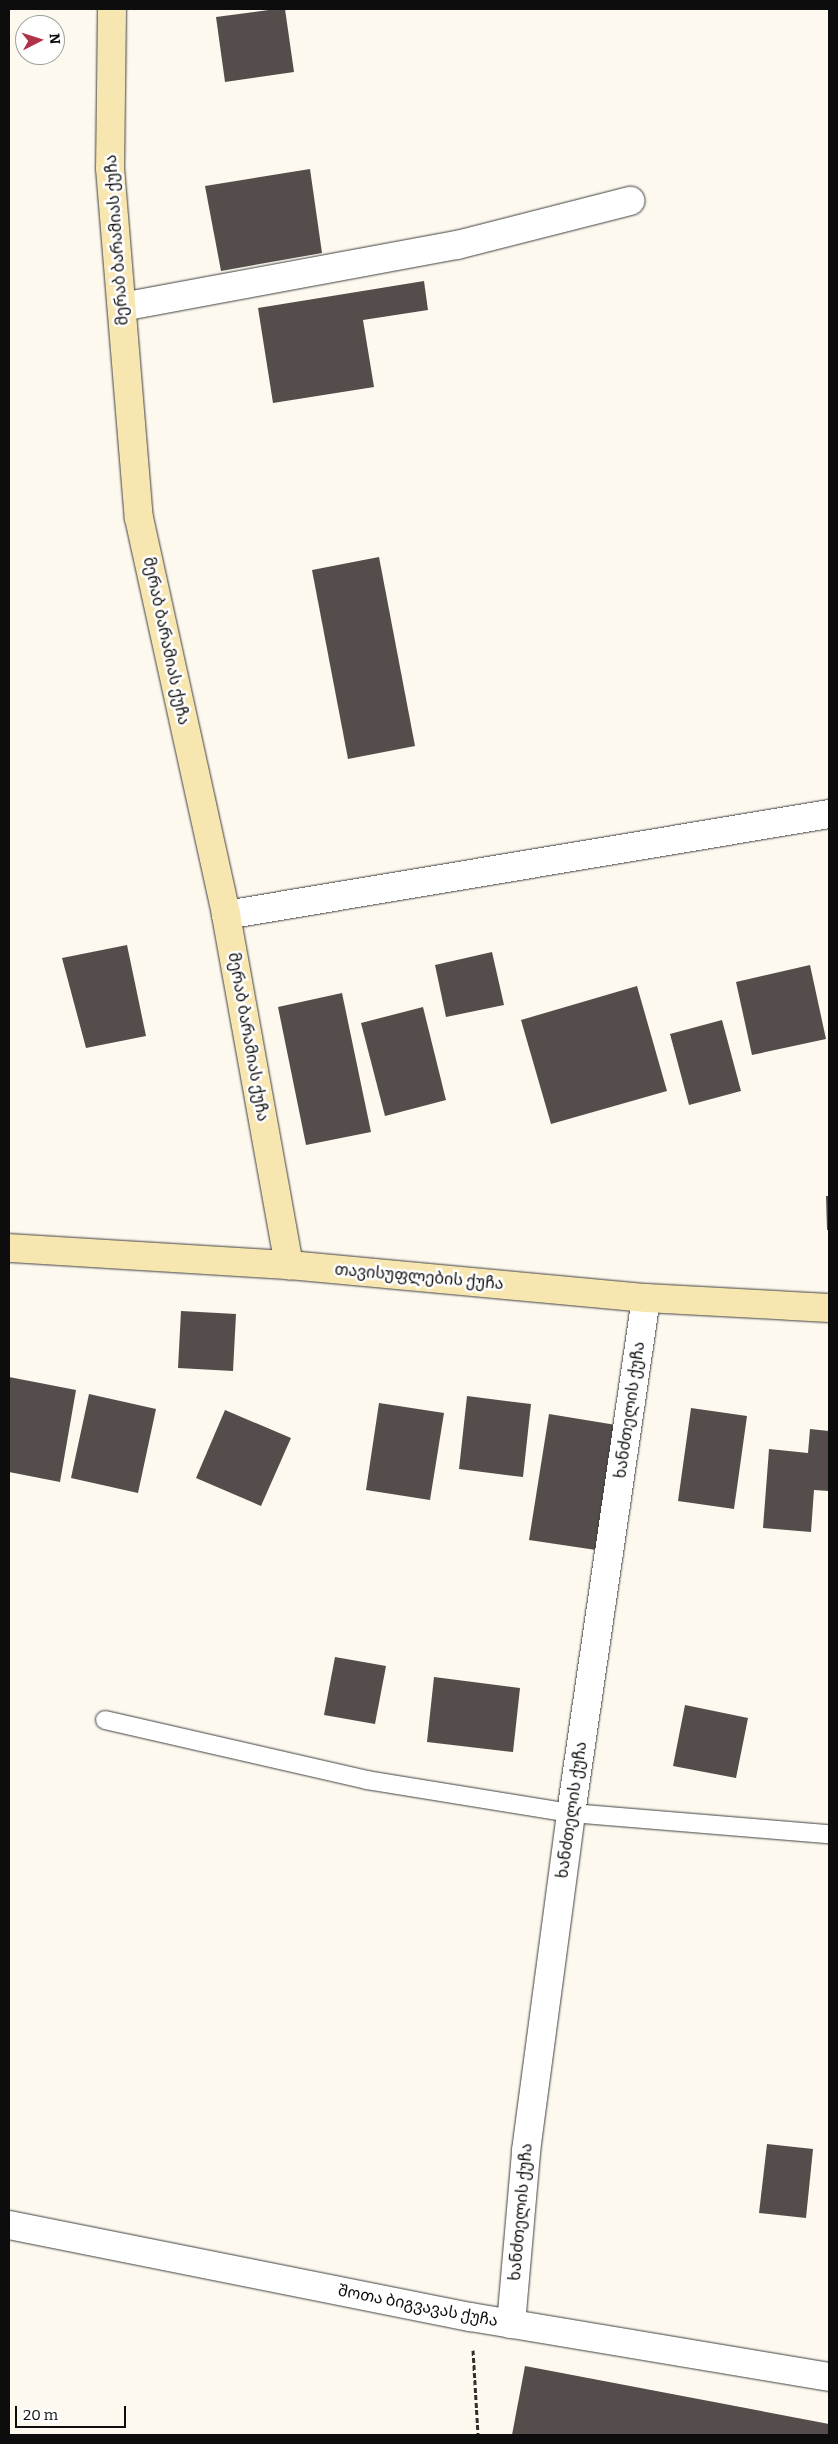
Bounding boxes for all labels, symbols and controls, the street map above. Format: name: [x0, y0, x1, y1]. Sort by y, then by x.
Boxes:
north arrow: [15, 15, 65, 65]
text: N: [46, 33, 63, 45]
street label: მერაბ ბარამიას ქუჩა: [101, 154, 133, 326]
street label: მერაბ ბარამიას ქუჩა: [139, 555, 193, 727]
street label: მერაბ ბარამიას ქუჩა: [224, 951, 272, 1123]
street label: თავისუფლების ქუჩა: [334, 1260, 504, 1294]
street label: ხანძთელის ქუჩა: [611, 1340, 649, 1480]
street label: ხანძთელის ქუჩა: [553, 1740, 591, 1880]
street label: ხანძთელის ქუჩა: [505, 2142, 537, 2282]
street label: შოთა ბიგვავას ქუჩა: [336, 2281, 500, 2331]
scale bar: [18, 2396, 129, 2428]
text: 20 m: [23, 2406, 58, 2424]

